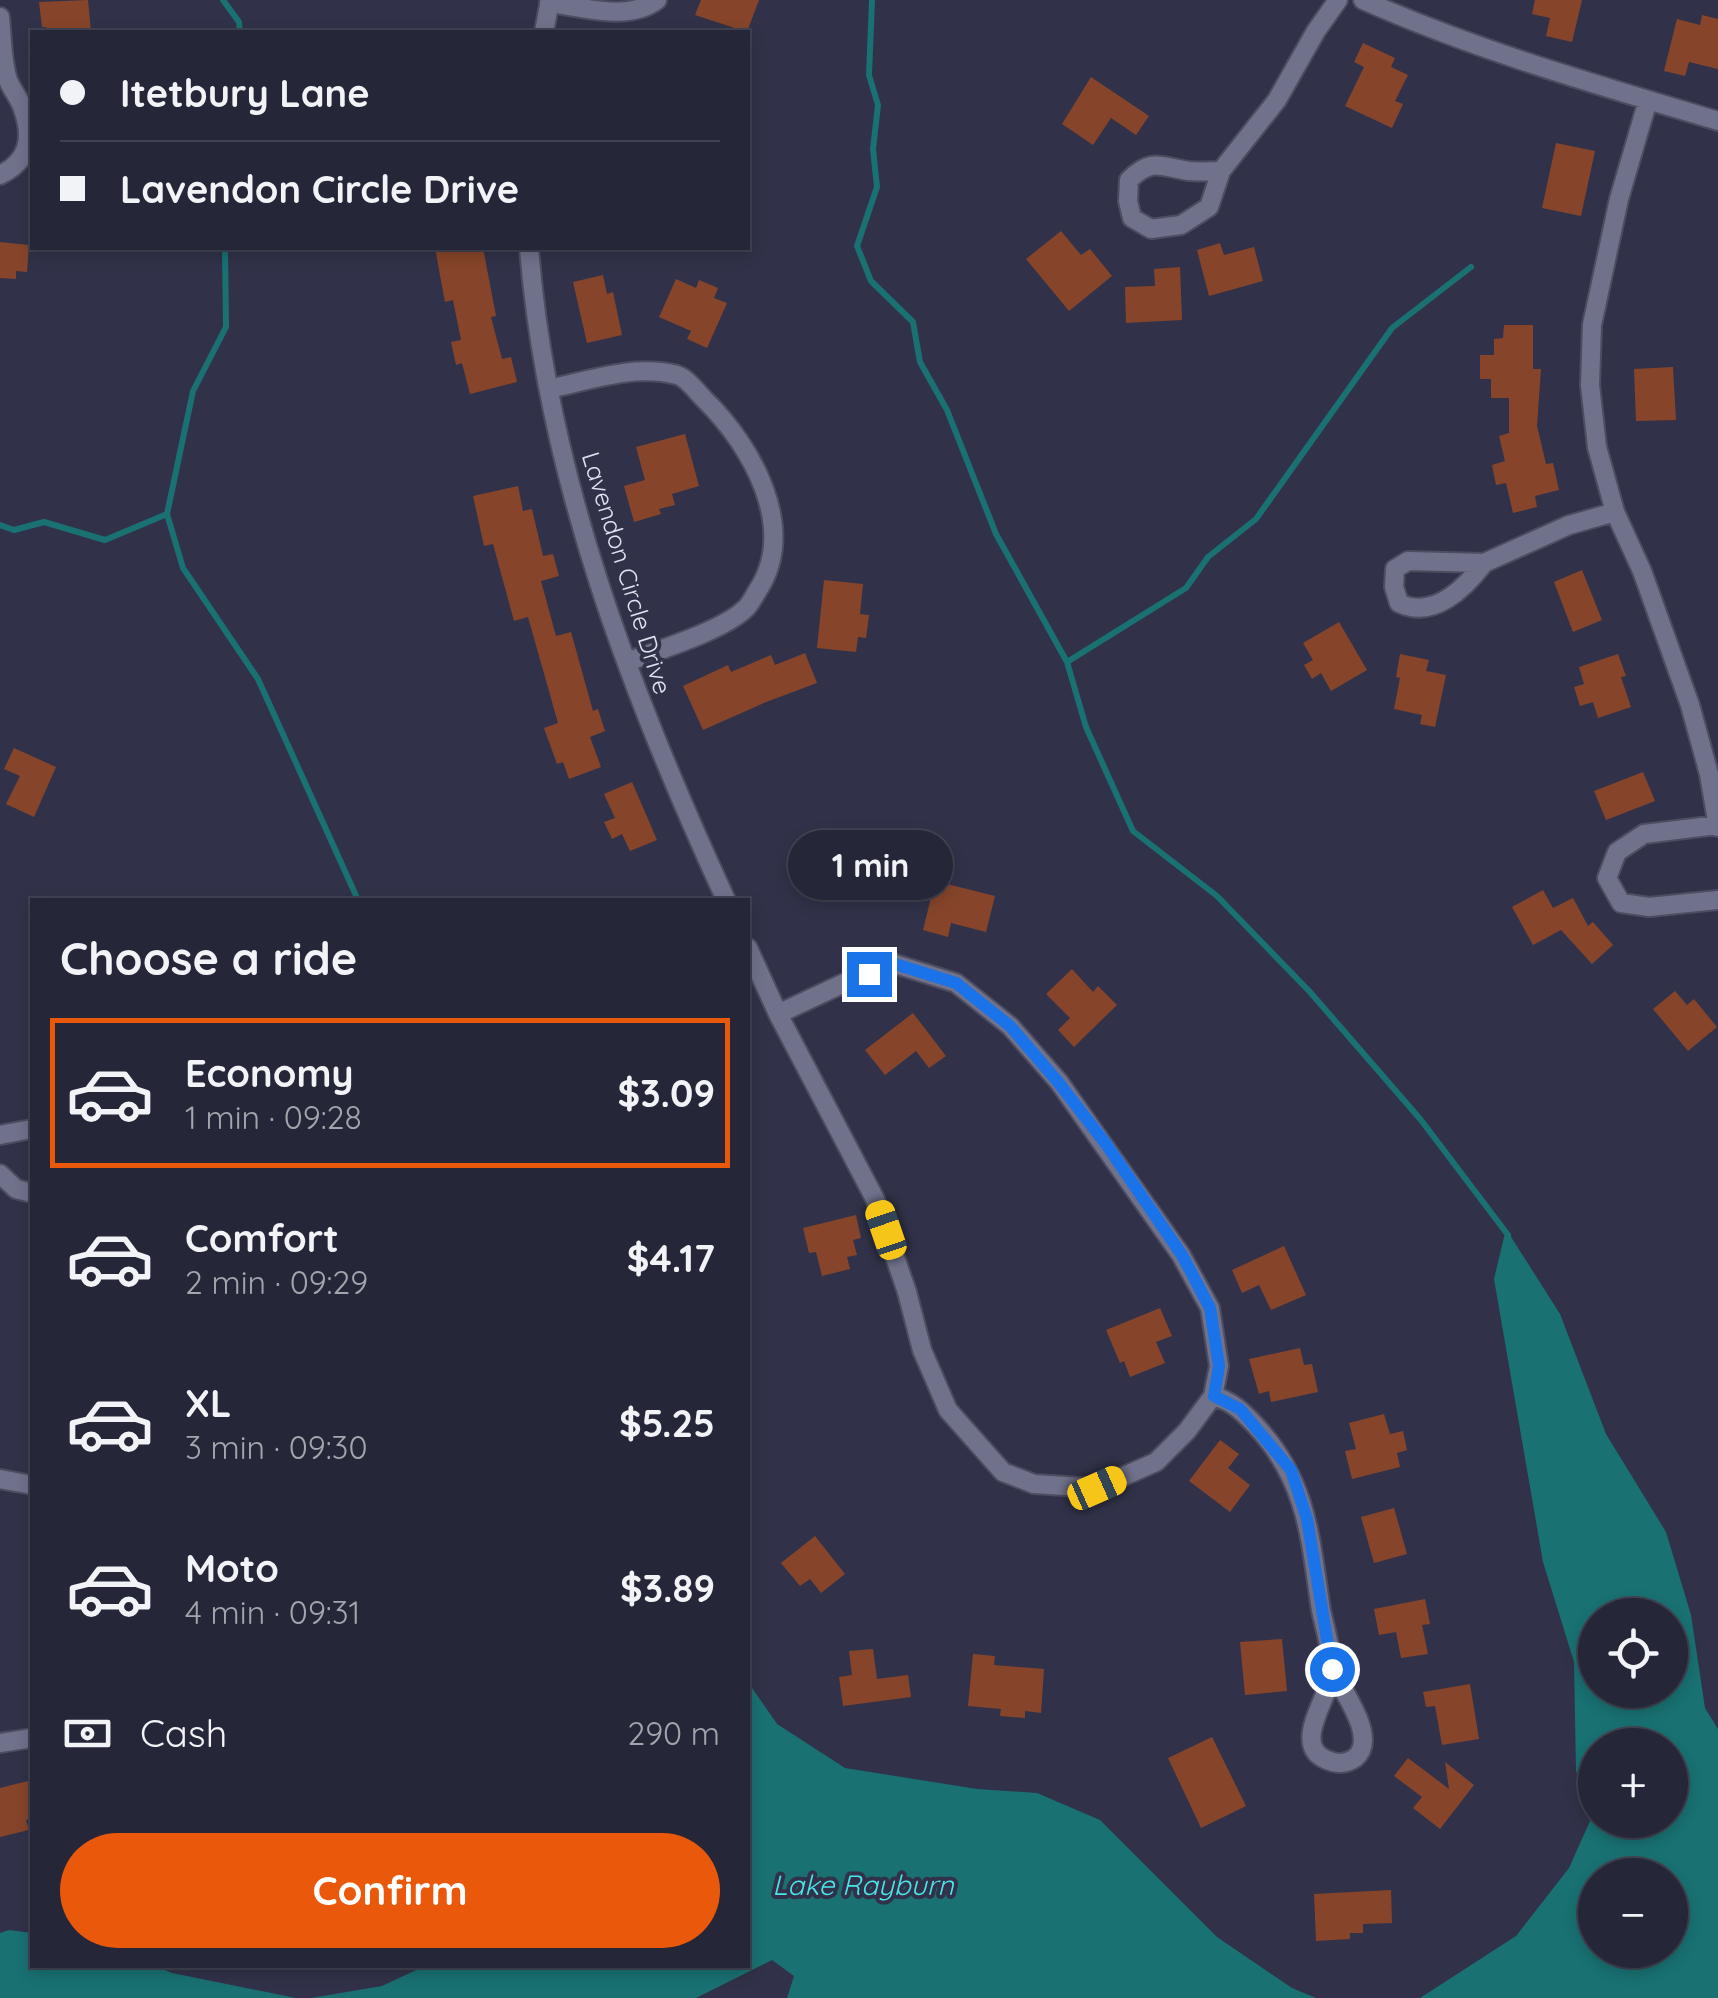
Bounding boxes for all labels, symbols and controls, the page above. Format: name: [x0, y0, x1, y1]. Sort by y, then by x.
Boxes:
text: Itetbury Lane: [120, 69, 370, 117]
text: Lavendon Circle Drive: [120, 165, 519, 213]
street label: Lavendon Circle Drive: [576, 448, 679, 698]
callout: 1 min: [786, 829, 952, 899]
text: 1 min: [832, 845, 909, 885]
text: Choose a ride: [60, 930, 357, 986]
route end: [847, 952, 892, 997]
icon: car: [65, 1048, 155, 1138]
text: Economy: [185, 1049, 354, 1097]
text: $3.09: [618, 1069, 715, 1117]
text: 1 min · 09:28: [185, 1097, 362, 1137]
car: [862, 1197, 910, 1263]
icon: car: [65, 1213, 155, 1303]
text: Comfort: [185, 1214, 339, 1262]
text: $4.17: [627, 1234, 715, 1282]
text: 2 min · 09:29: [185, 1262, 368, 1302]
icon: car: [65, 1378, 155, 1468]
text: XL: [185, 1379, 231, 1427]
text: $5.25: [619, 1399, 715, 1447]
text: 3 min · 09:30: [185, 1427, 367, 1467]
car: [1063, 1462, 1131, 1514]
icon: car: [65, 1543, 155, 1633]
text: Moto: [185, 1544, 279, 1592]
text: $3.89: [620, 1564, 715, 1612]
text: 4 min · 09:31: [185, 1592, 360, 1632]
map controls: [1578, 1598, 1688, 1968]
button: locate: [1578, 1598, 1688, 1708]
route start: [1310, 1647, 1355, 1692]
icon: cash: [60, 1706, 115, 1761]
text: Cash: [140, 1709, 227, 1757]
text: 290 m: [627, 1713, 720, 1753]
button: +: [1578, 1728, 1688, 1838]
button: Confirm: [60, 1833, 720, 1948]
button: −: [1578, 1858, 1688, 1968]
water label: Lake Rayburn: [772, 1867, 954, 1902]

